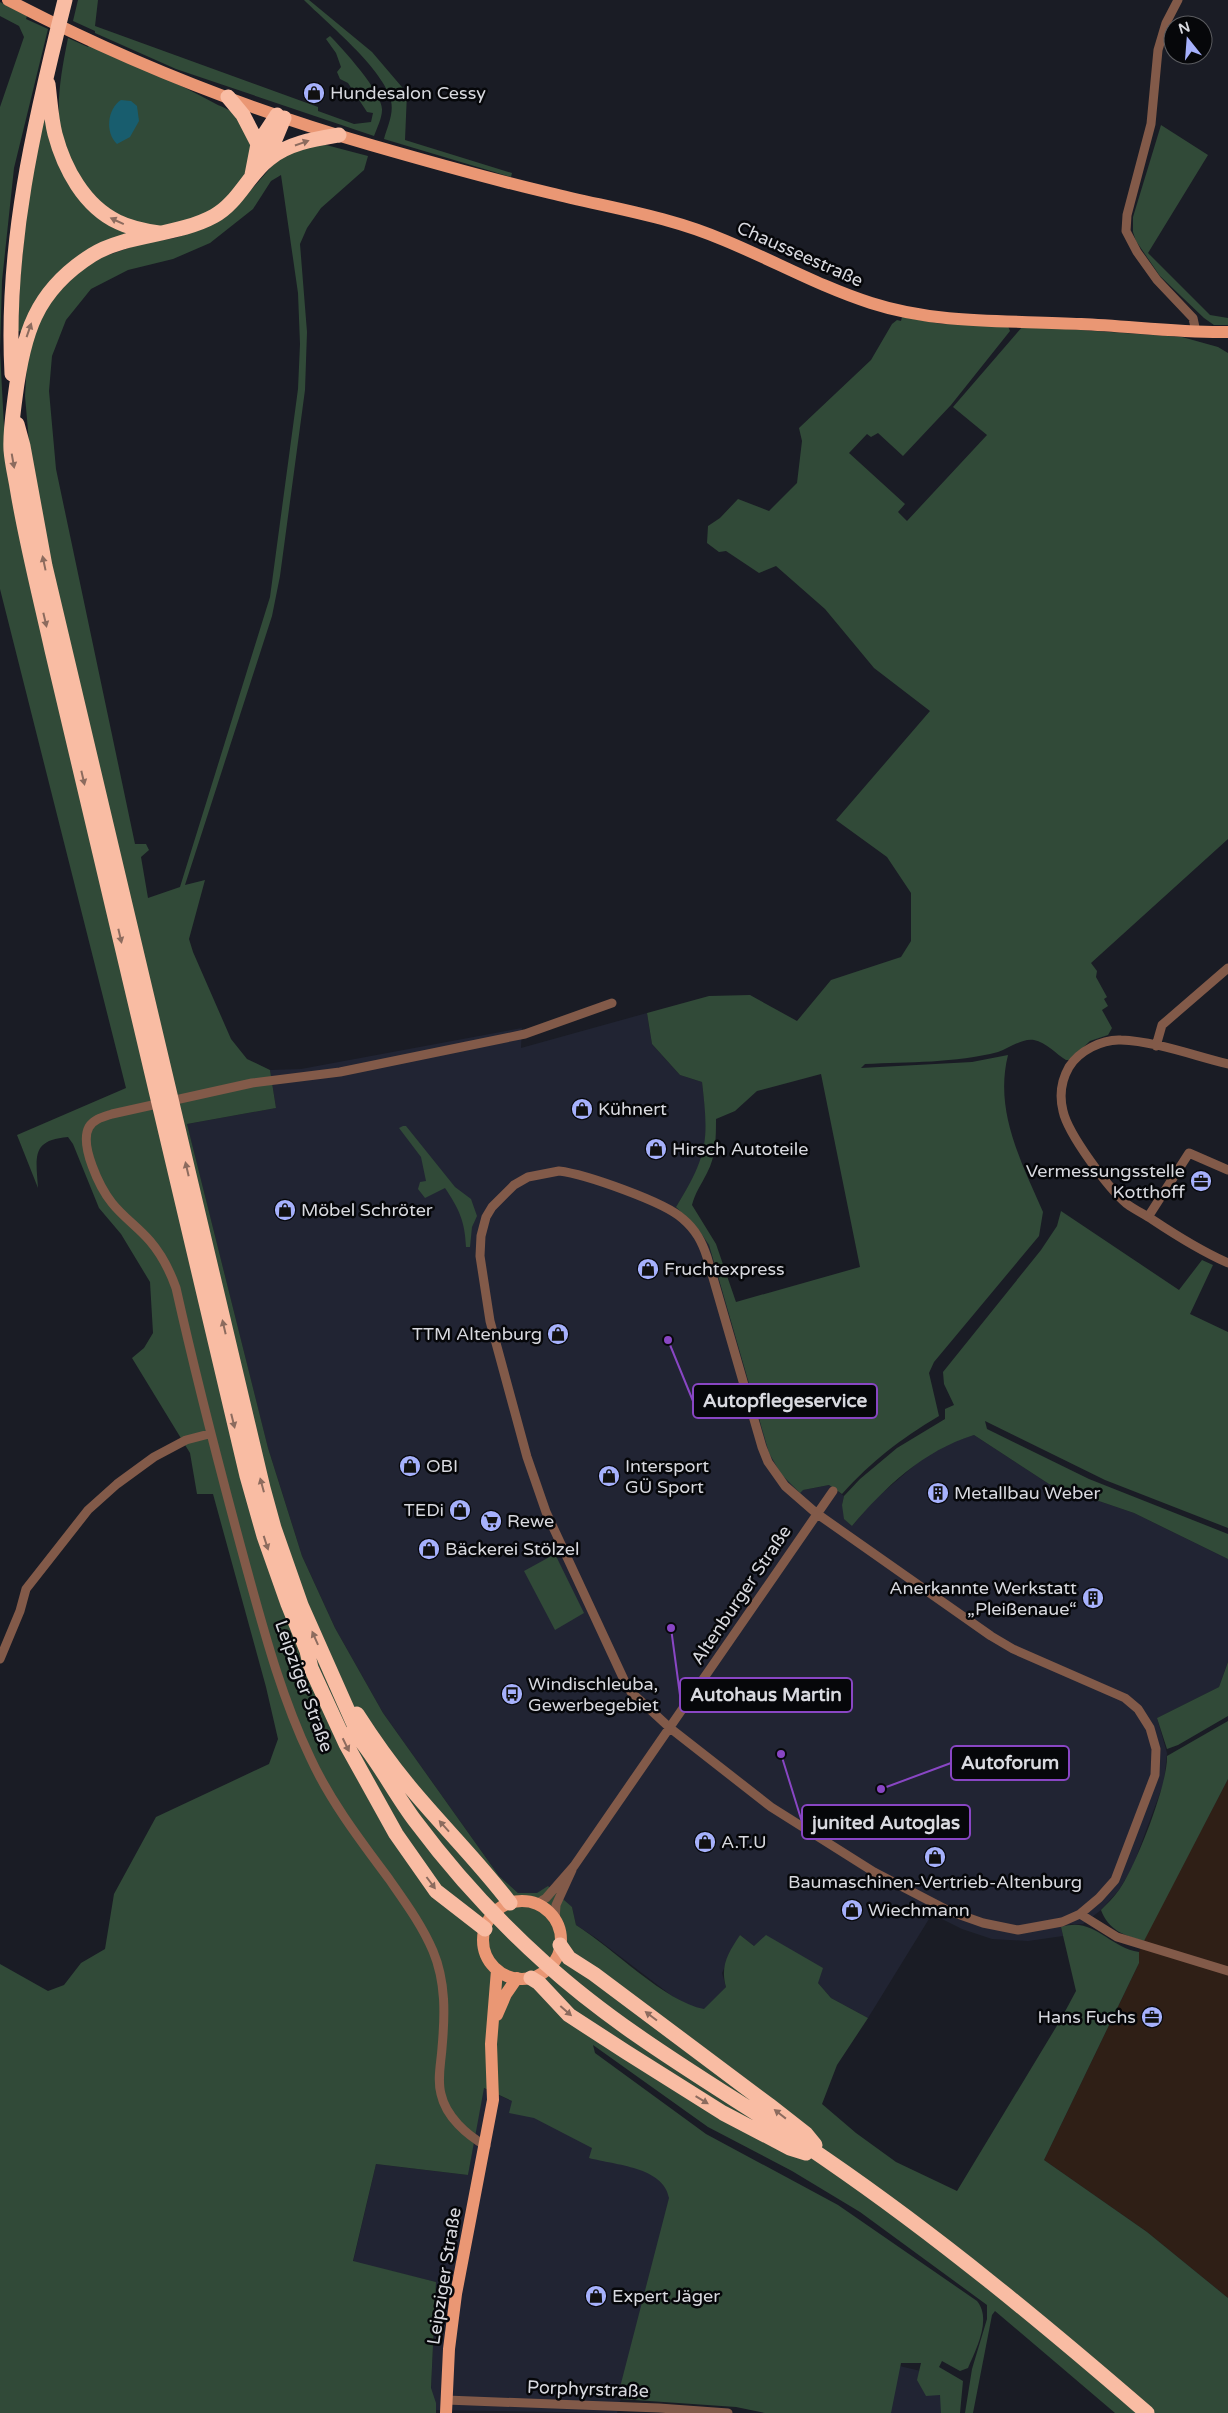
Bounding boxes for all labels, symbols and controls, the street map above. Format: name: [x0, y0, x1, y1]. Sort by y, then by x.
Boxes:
north arrow: [1163, 15, 1213, 65]
text: N: [1176, 18, 1192, 38]
shop icon: Hundesalon Cessy: [302, 81, 326, 105]
place label: Hundesalon Cessy: [330, 82, 486, 104]
one-way arrow: [295, 139, 310, 147]
street label: Chausseestraße: [734, 216, 866, 292]
one-way arrow: [110, 217, 124, 225]
one-way arrow: [25, 322, 33, 337]
one-way arrow: [9, 453, 17, 469]
one-way arrow: [40, 556, 48, 571]
one-way arrow: [41, 613, 49, 628]
one-way arrow: [79, 771, 87, 786]
one-way arrow: [116, 929, 124, 944]
shop icon: Kühnert: [570, 1097, 594, 1121]
place label: Kühnert: [598, 1098, 667, 1120]
shop icon: Hirsch Autoteile: [644, 1137, 668, 1161]
place label: Hirsch Autoteile: [672, 1138, 809, 1160]
place label: Vermessungsstelle Kotthoff: [1026, 1160, 1185, 1203]
one-way arrow: [183, 1161, 191, 1176]
office icon: Vermessungsstelle Kotthoff: [1189, 1169, 1213, 1193]
shop icon: Möbel Schröter: [273, 1198, 297, 1222]
place label: Möbel Schröter: [301, 1199, 433, 1221]
shop icon: Fruchtexpress: [636, 1257, 660, 1281]
place label: Fruchtexpress: [664, 1258, 785, 1280]
one-way arrow: [220, 1319, 228, 1334]
shop icon: TTM Altenburg: [546, 1322, 570, 1346]
place label: TTM Altenburg: [412, 1323, 542, 1345]
callout: Autopflegeservice: [693, 1384, 877, 1418]
text: Autopflegeservice: [703, 1390, 867, 1413]
one-way arrow: [229, 1413, 237, 1428]
shop icon: OBI: [398, 1454, 422, 1478]
place label: OBI: [426, 1455, 458, 1477]
place label: Intersport GÜ Sport: [625, 1455, 709, 1498]
shop icon: Intersport GÜ Sport: [597, 1464, 621, 1488]
one-way arrow: [258, 1477, 266, 1492]
building icon: Metallbau Weber: [926, 1481, 950, 1505]
place label: Metallbau Weber: [954, 1482, 1100, 1504]
shop icon: TEDi: [448, 1498, 472, 1522]
place label: TEDi: [404, 1499, 444, 1521]
supermarket icon: Rewe: [479, 1509, 503, 1533]
place label: Rewe: [507, 1510, 554, 1532]
street label: Altenburger Straße: [686, 1521, 796, 1669]
one-way arrow: [263, 1535, 270, 1550]
shop icon: Bäckerei Stölzel: [417, 1537, 441, 1561]
place label: Bäckerei Stölzel: [445, 1538, 580, 1560]
place label: Anerkannte Werkstatt „Pleißenaue“: [889, 1577, 1077, 1620]
building icon: Anerkannte Werkstatt „Pleißenaue“: [1081, 1586, 1105, 1610]
street label: Leipziger Straße: [270, 1617, 338, 1755]
one-way arrow: [311, 1631, 319, 1645]
place label: Windischleuba, Gewerbegebiet: [528, 1673, 659, 1716]
callout: Autohaus Martin: [680, 1678, 852, 1712]
bus stop icon: Windischleuba, Gewerbegebiet: [500, 1682, 524, 1706]
text: Autohaus Martin: [690, 1684, 842, 1706]
one-way arrow: [342, 1737, 350, 1752]
callout: Autoforum: [951, 1746, 1069, 1780]
text: Autoforum: [961, 1752, 1059, 1774]
callout: junited Autoglas: [802, 1805, 970, 1839]
text: junited Autoglas: [810, 1812, 960, 1835]
one-way arrow: [439, 1820, 450, 1833]
shop icon: A.T.U: [693, 1830, 717, 1854]
place label: A.T.U: [721, 1831, 767, 1853]
shop icon: Baumaschinen-Vertrieb-Altenburg: [923, 1845, 947, 1869]
place label: Baumaschinen-Vertrieb-Altenburg: [788, 1871, 1082, 1893]
one-way arrow: [426, 1876, 436, 1890]
shop icon: Wiechmann: [840, 1898, 864, 1922]
place label: Wiechmann: [868, 1899, 970, 1921]
one-way arrow: [560, 2005, 572, 2016]
office icon: Hans Fuchs: [1140, 2005, 1164, 2029]
place label: Hans Fuchs: [1038, 2006, 1136, 2028]
one-way arrow: [645, 2010, 658, 2021]
one-way arrow: [695, 2095, 709, 2105]
one-way arrow: [774, 2108, 787, 2119]
street label: Leipziger Straße: [422, 2206, 466, 2346]
shop icon: Expert Jäger: [584, 2284, 608, 2308]
place label: Expert Jäger: [612, 2285, 720, 2307]
street label: Porphyrstraße: [527, 2376, 649, 2402]

